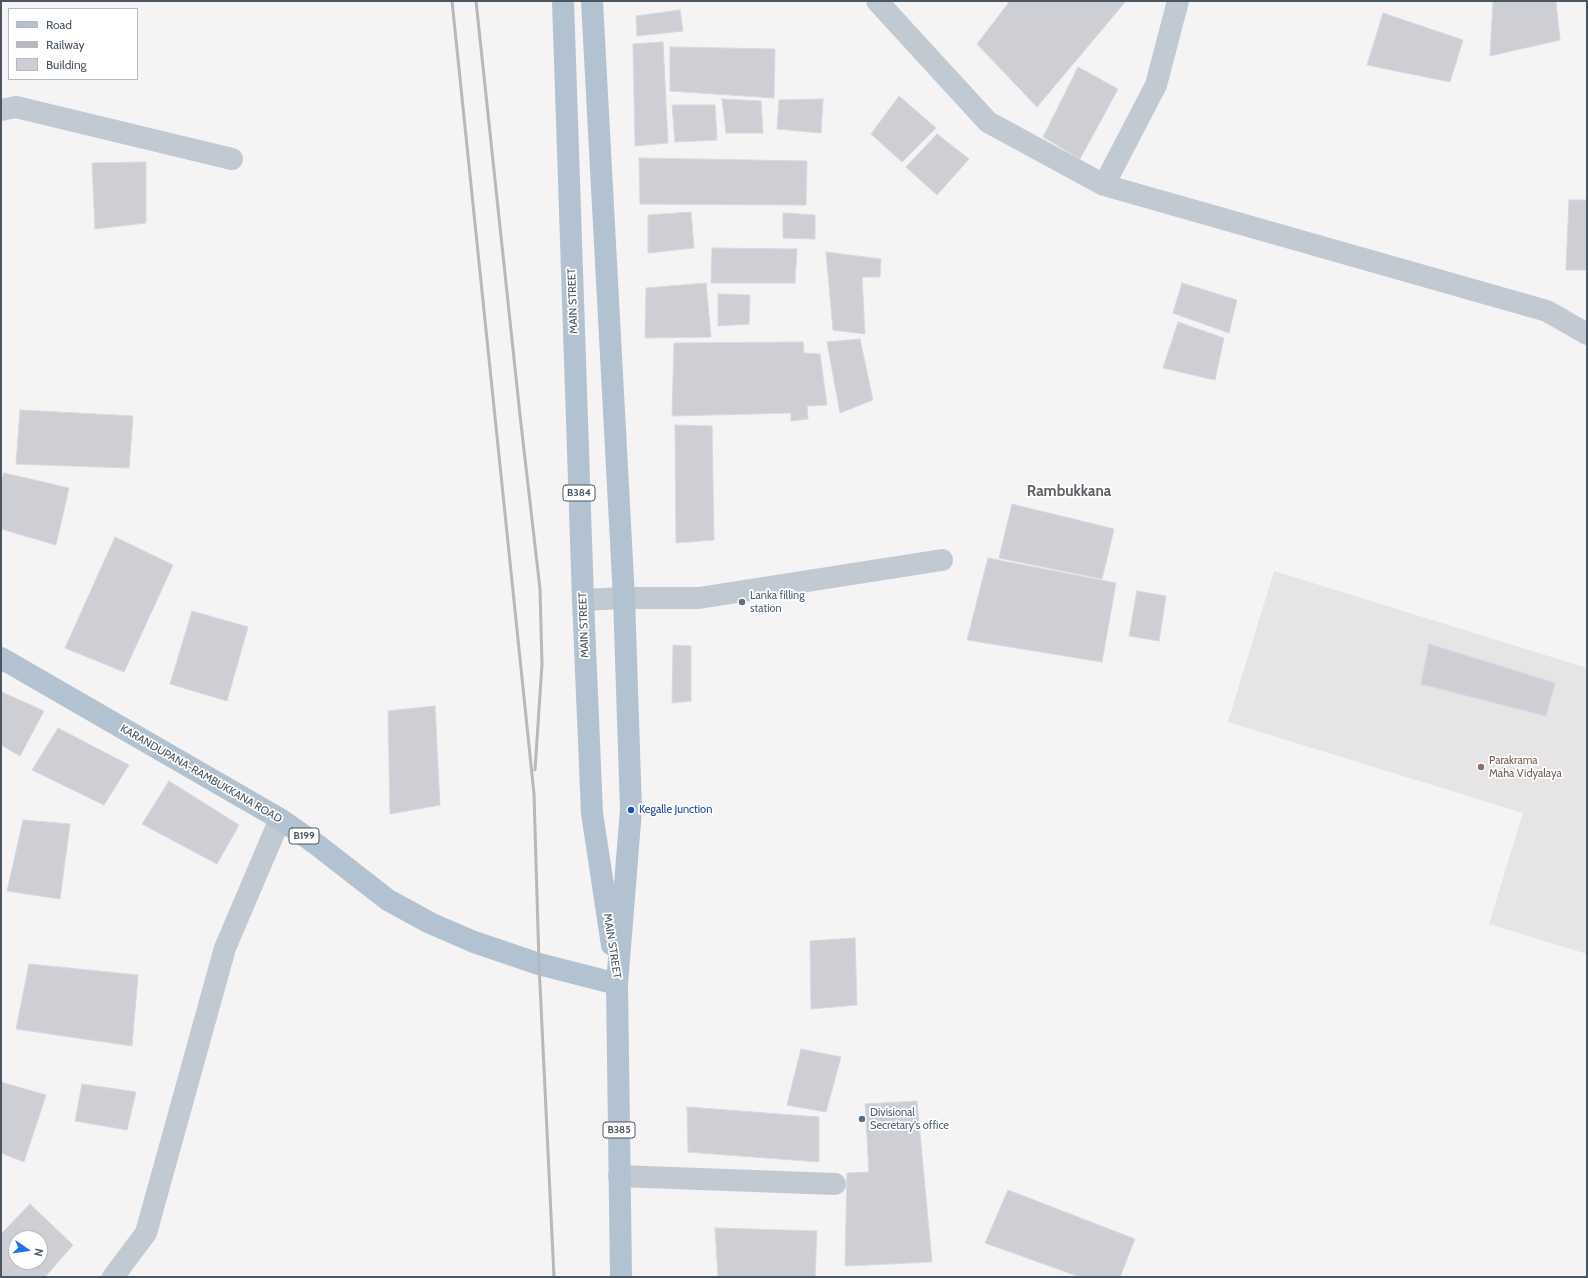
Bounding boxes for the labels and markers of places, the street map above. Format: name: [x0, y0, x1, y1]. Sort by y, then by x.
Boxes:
place label: Lanka filling station: [750, 589, 805, 615]
marker: Lanka filling station: [737, 597, 747, 607]
place label: Parakrama Maha Vidyalaya: [1489, 754, 1562, 780]
marker: Parakrama Maha Vidyalaya: [1476, 762, 1486, 772]
place label: Kegalle Junction: [639, 803, 712, 817]
marker: Kegalle Junction: [626, 805, 636, 815]
place label: Divisional Secretary's office: [870, 1106, 949, 1132]
marker: Divisional Secretary's office: [857, 1114, 867, 1124]

